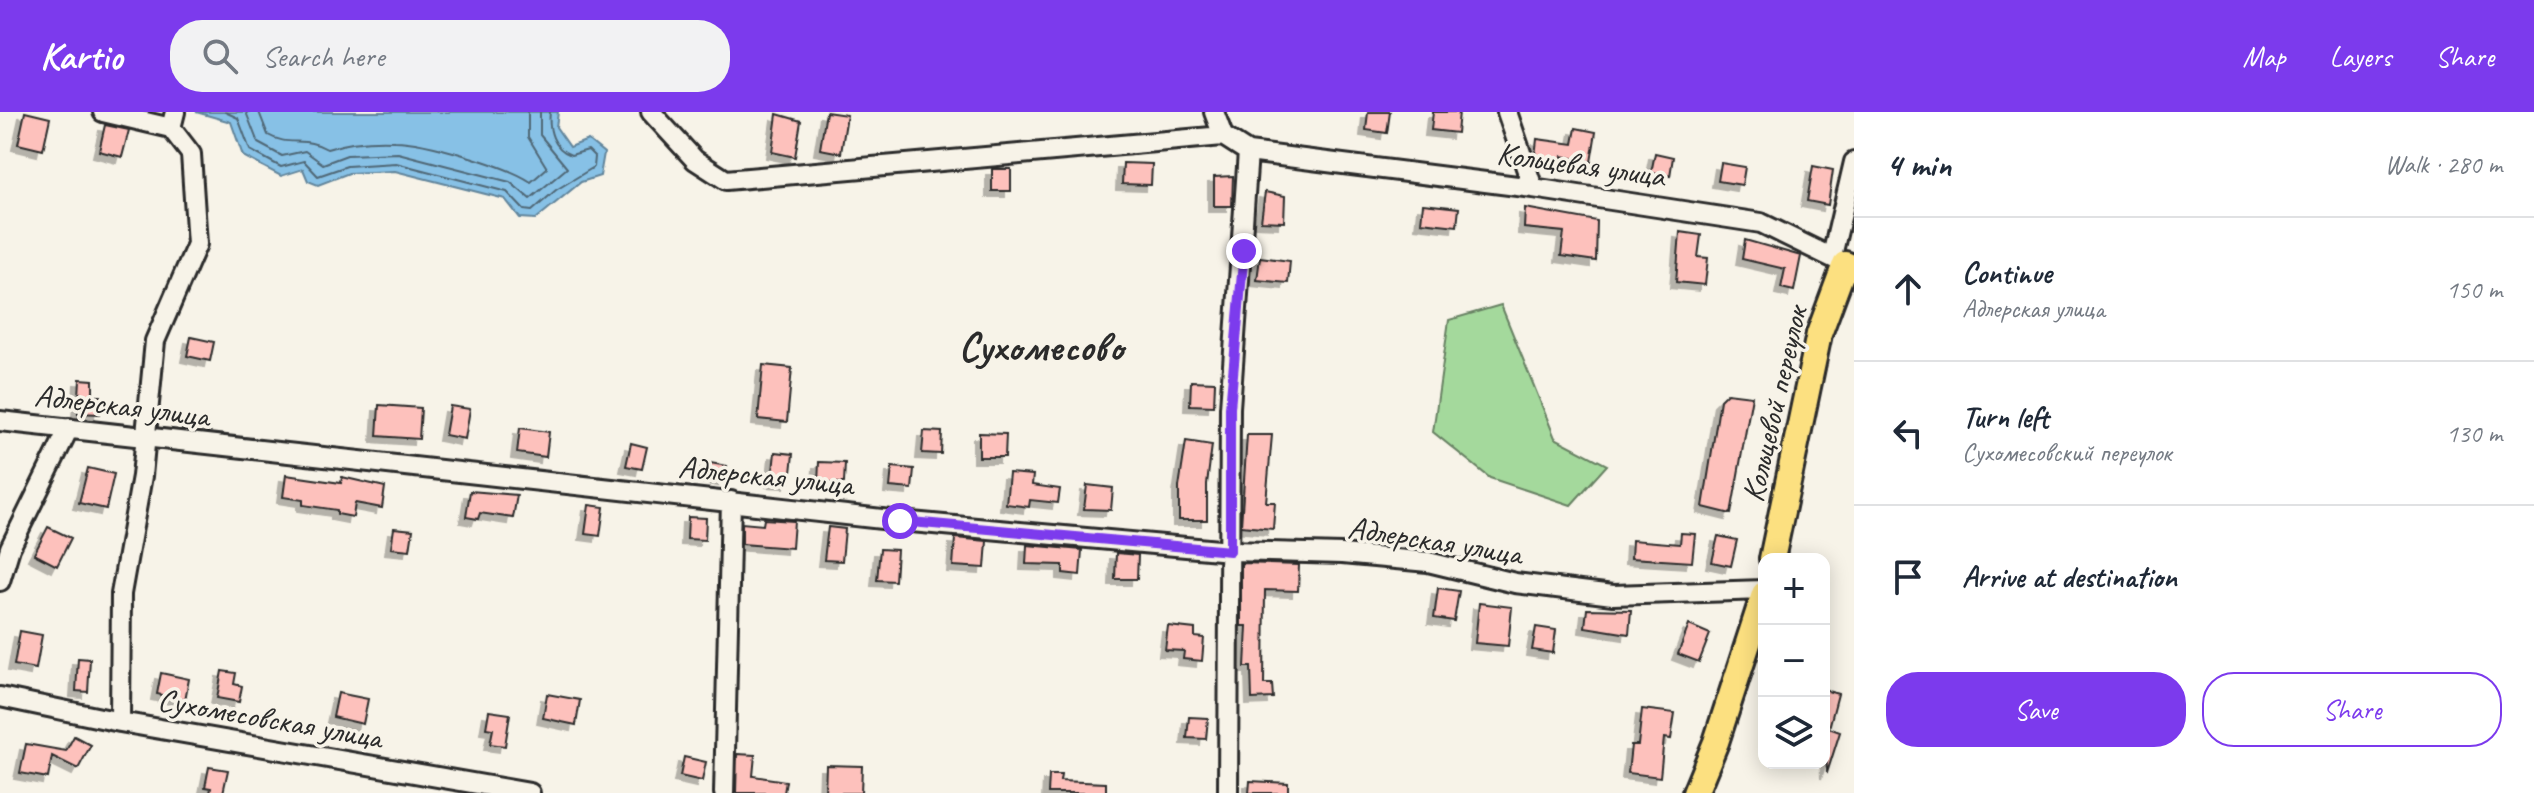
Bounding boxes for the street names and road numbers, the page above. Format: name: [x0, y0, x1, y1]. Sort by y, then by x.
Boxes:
street label: Кольцевая улица: [1494, 132, 1669, 197]
street label: Кольцевой переулок: [1732, 299, 1818, 506]
street label: Адлерская улица: [32, 374, 214, 437]
street label: Адлерская улица: [677, 446, 858, 505]
street label: Адлерская улица: [1345, 507, 1528, 575]
street label: Сухомесовская улица: [155, 679, 388, 759]

